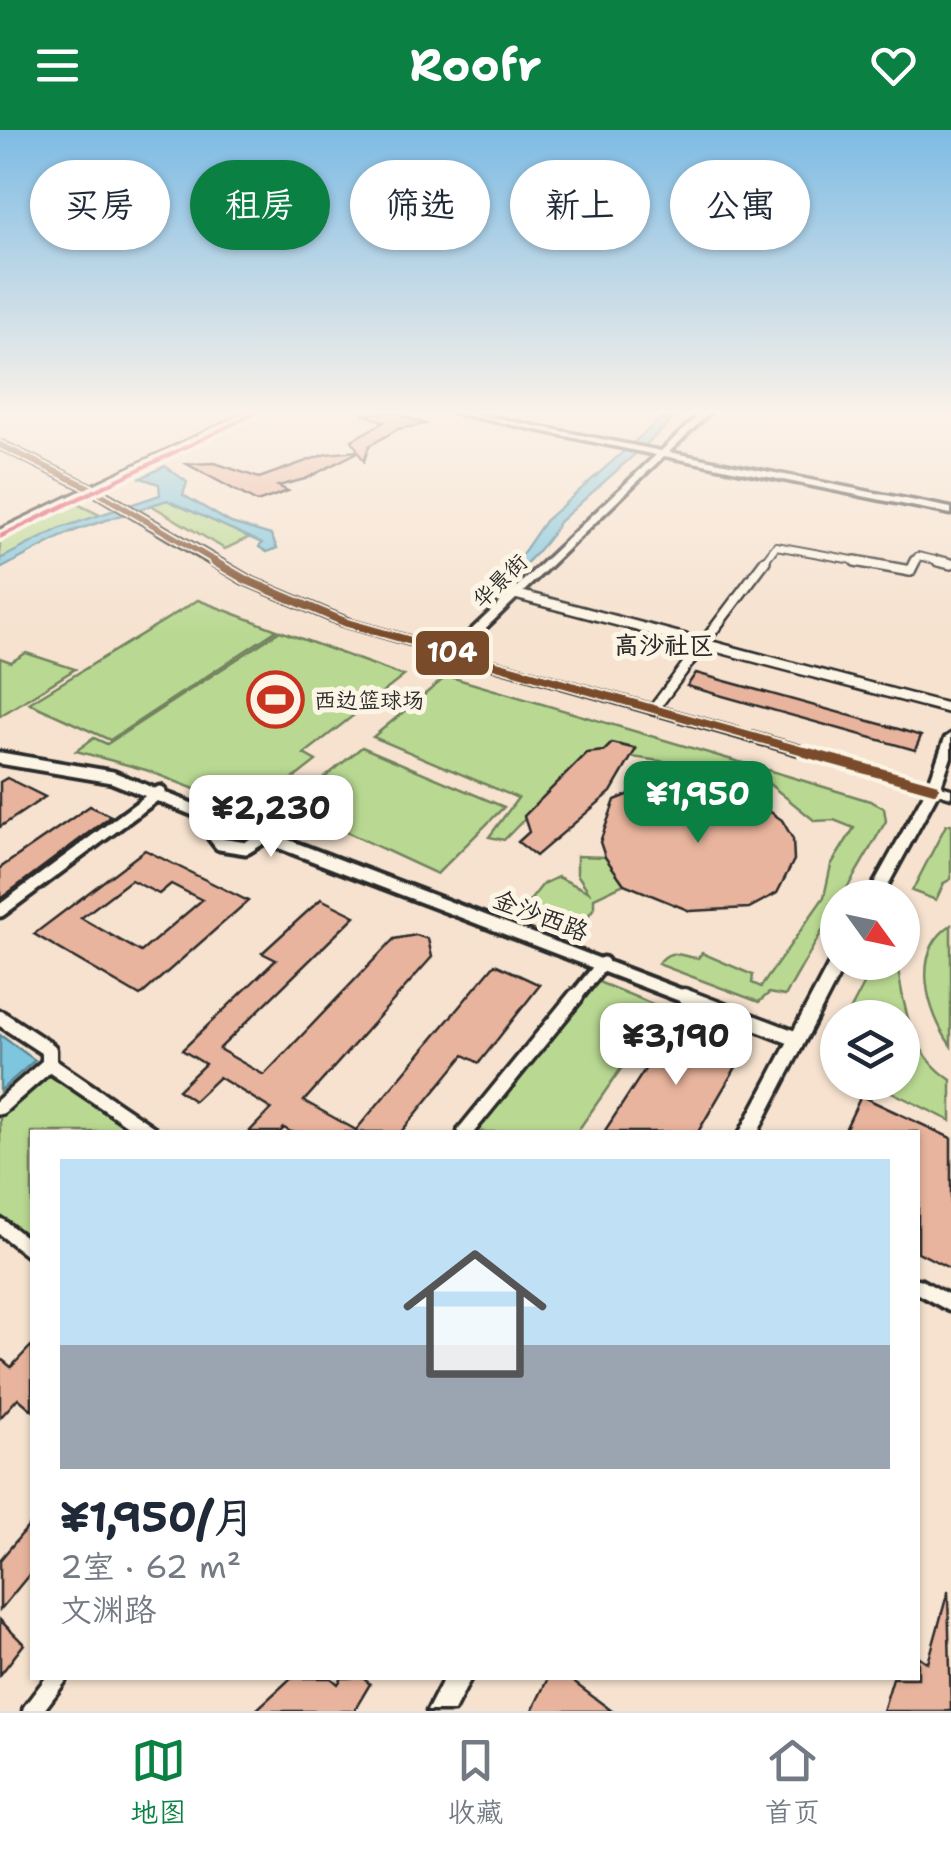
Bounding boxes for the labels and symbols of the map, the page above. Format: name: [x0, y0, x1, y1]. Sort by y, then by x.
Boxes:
street label: 华景街: [466, 548, 534, 614]
district label: 高沙社区: [614, 628, 714, 662]
line badge: 104: [414, 629, 491, 677]
text: 104: [426, 633, 478, 671]
sports icon: 西边篮球场: [245, 670, 305, 730]
place label: 西边篮球场: [314, 686, 424, 715]
pin: ¥1,950: [617, 761, 779, 846]
pin: ¥2,230: [190, 775, 352, 860]
north arrow: [820, 880, 920, 980]
street label: 金沙西路: [488, 881, 594, 949]
pin: ¥3,190: [595, 1003, 757, 1088]

